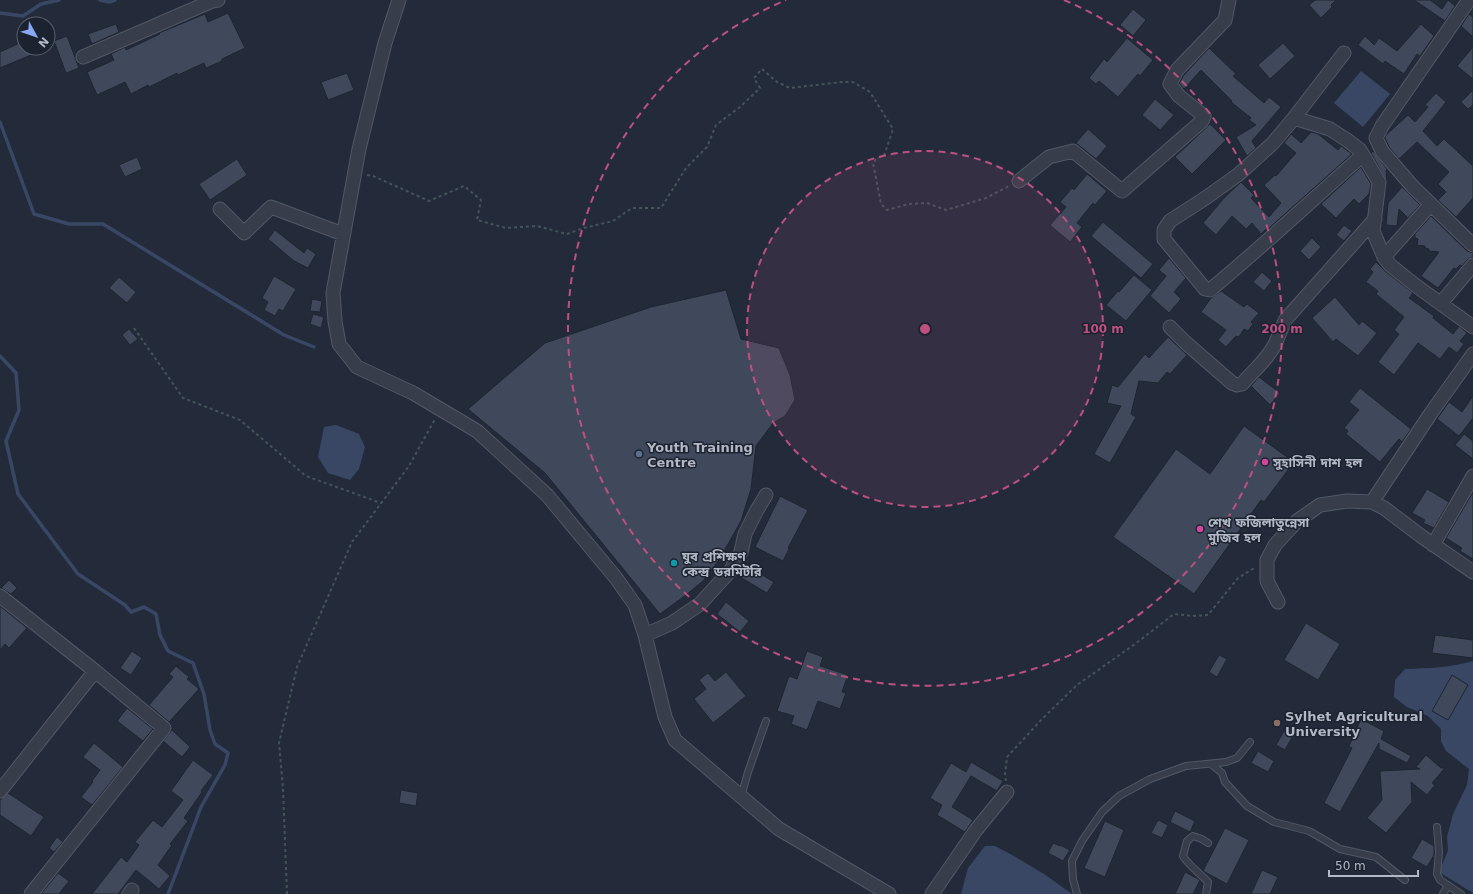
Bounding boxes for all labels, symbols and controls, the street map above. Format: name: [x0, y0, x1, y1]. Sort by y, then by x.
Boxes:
north arrow: [16, 16, 56, 56]
text: N: [35, 34, 51, 50]
centre of rings: [918, 322, 932, 336]
text: 100 m: [1082, 322, 1124, 336]
text: 200 m: [1261, 322, 1303, 336]
place label: Youth Training Centre: [646, 440, 753, 470]
marker: Youth Training Centre: [634, 449, 644, 459]
place label: সুহাসিনী দাশ হল: [1272, 455, 1362, 471]
marker: সুহাসিনী দাশ হল: [1260, 457, 1270, 467]
place label: শেখ ফজিলাতুন্নেসা মুজিব হল: [1207, 515, 1310, 546]
marker: শেখ ফজিলাতুন্নেসা মুজিব হল: [1195, 524, 1205, 534]
place label: যুব প্রশিক্ষণ কেন্দ্র ডরমিটরি: [681, 549, 762, 579]
marker: যুব প্রশিক্ষণ কেন্দ্র ডরমিটরি: [669, 558, 679, 568]
place label: Sylhet Agricultural University: [1285, 709, 1423, 739]
marker: Sylhet Agricultural University: [1272, 718, 1282, 728]
scale bar: [1329, 852, 1418, 878]
text: 50 m: [1335, 859, 1366, 873]

